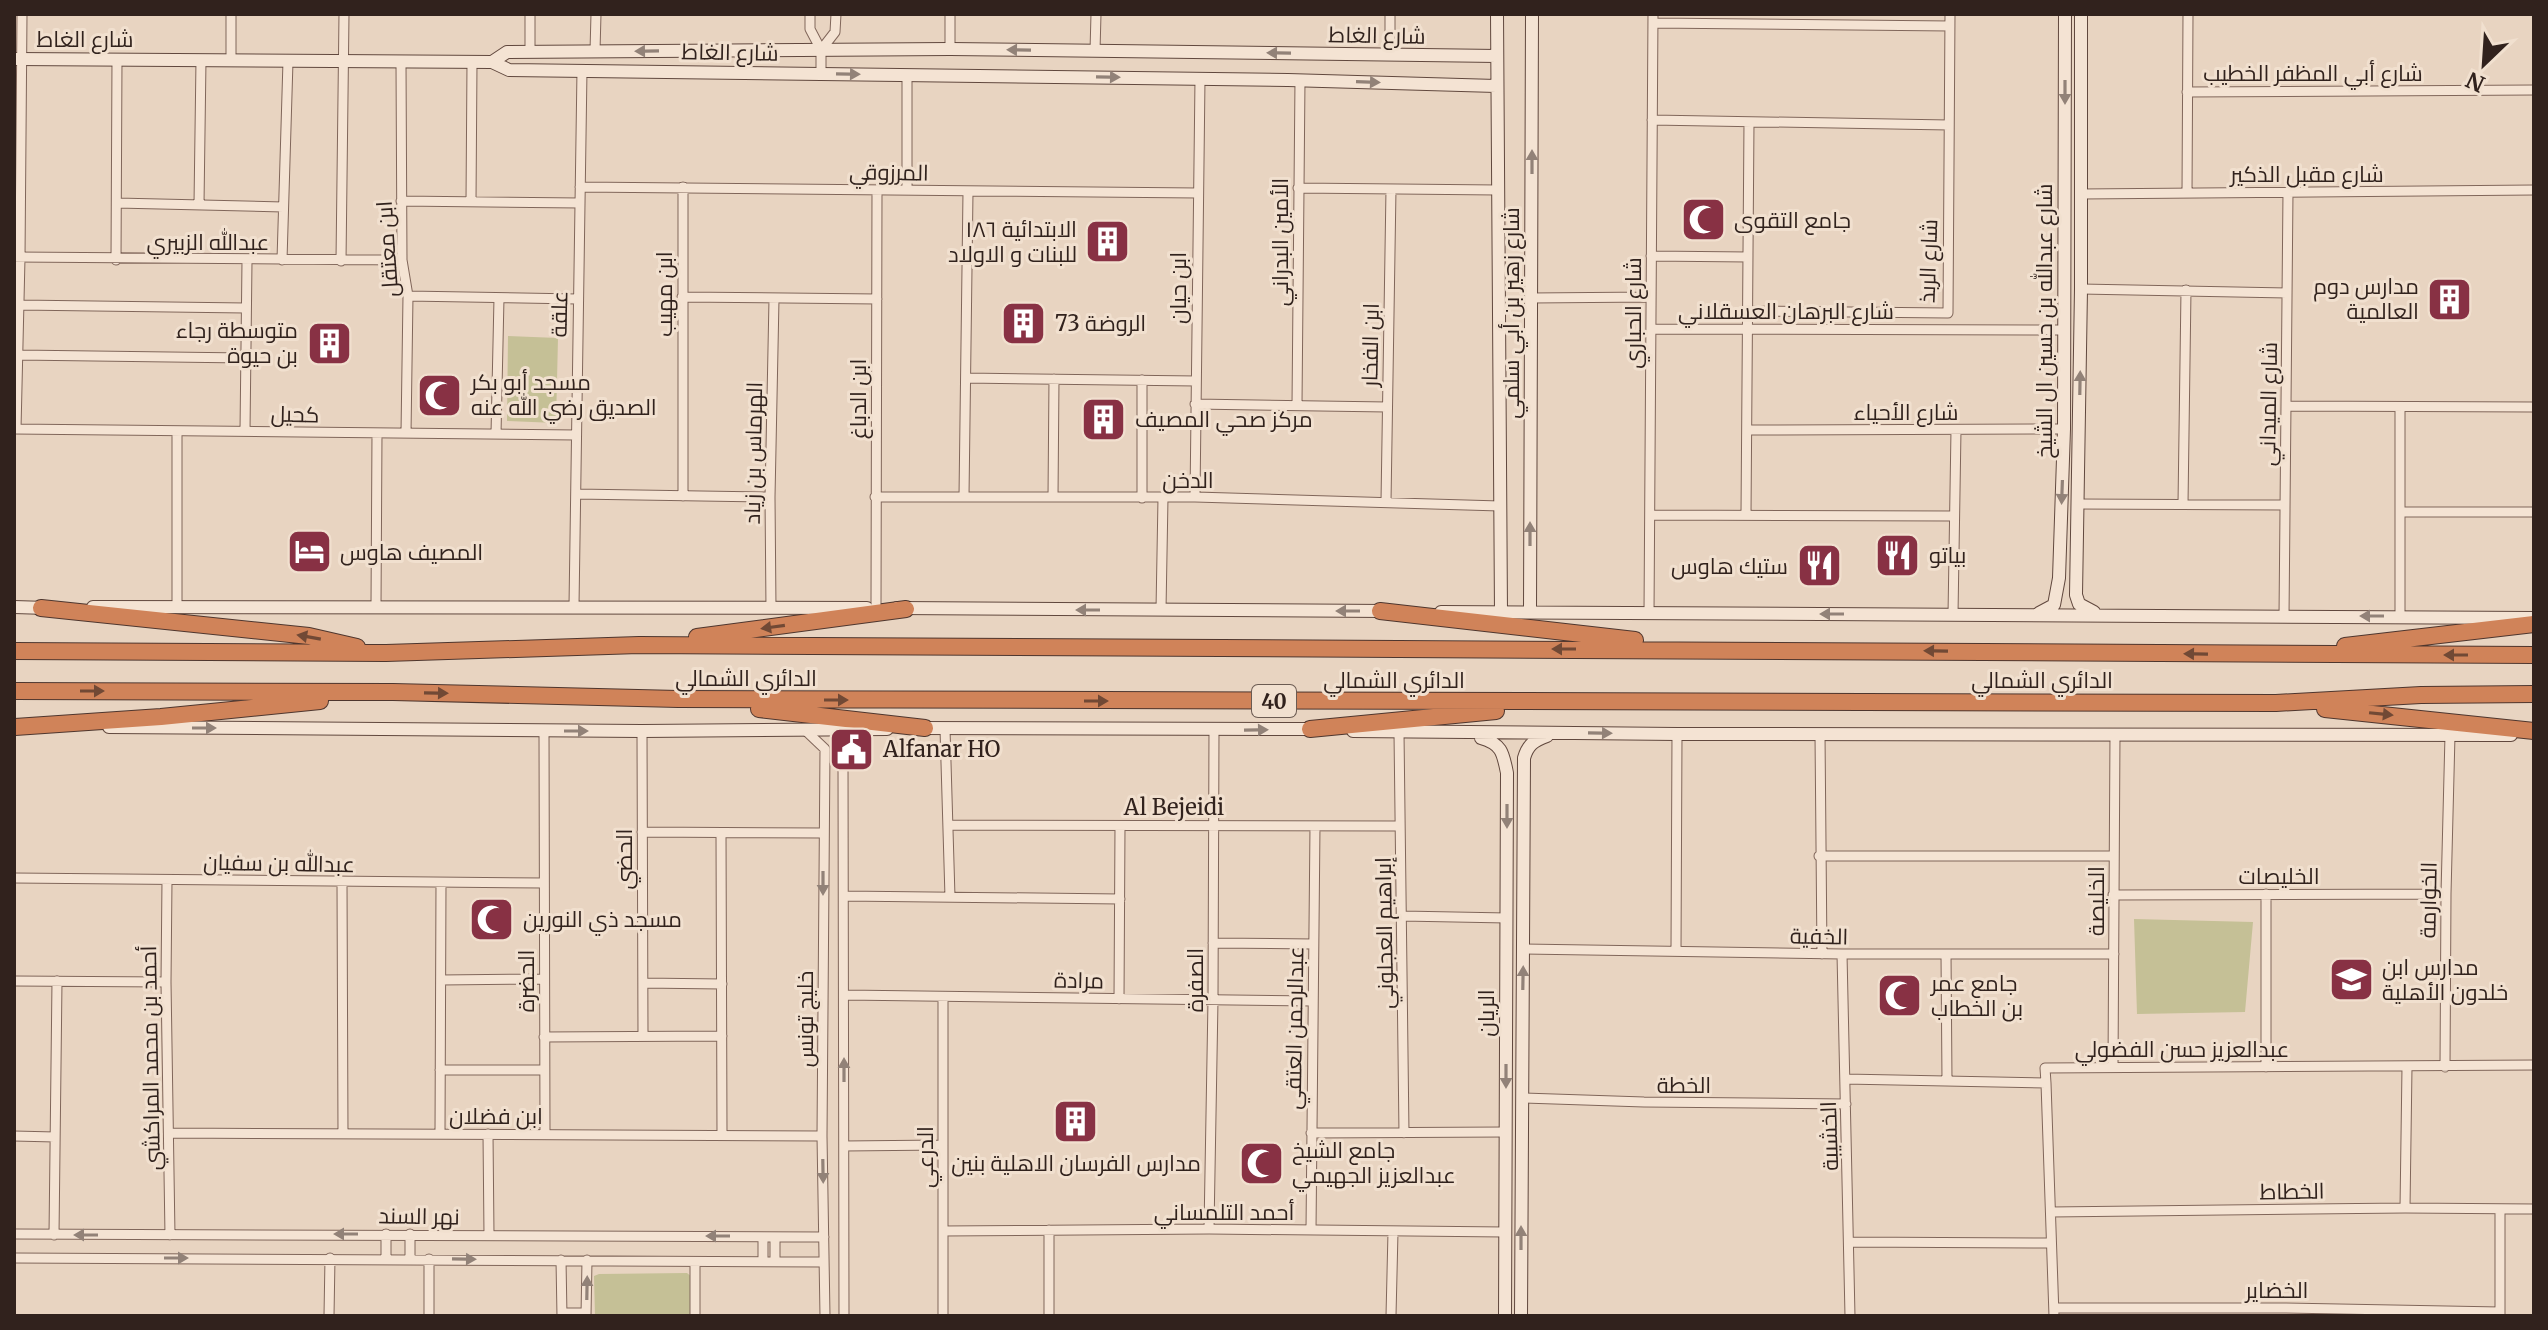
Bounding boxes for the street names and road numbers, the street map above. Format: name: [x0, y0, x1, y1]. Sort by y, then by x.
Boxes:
street label: شارع الغاط: [1328, 20, 1426, 51]
street label: شارع الغاط: [36, 25, 134, 54]
street label: شارع الغاط: [681, 37, 779, 68]
street label: شارع أبي المظفر الخطيب: [2203, 59, 2423, 90]
street label: المرزوقي: [849, 157, 929, 190]
street label: شارع مقبل الذكير: [2228, 160, 2384, 189]
street label: الأمين البدراني: [1266, 178, 1297, 306]
street label: شارع عبدالله بن حسين ال الشيخ: [2030, 183, 2059, 459]
street label: ابن معتقل: [370, 200, 404, 298]
street label: شارع زهير بن أبي سلمي: [1497, 207, 1528, 419]
street label: شارع الربذ: [1913, 219, 1944, 304]
street label: عبدالله الزبيري: [147, 228, 269, 259]
street label: ابن مهيب: [650, 251, 678, 337]
street label: ابن حيان: [1164, 252, 1192, 324]
street label: شارع الحباري: [1619, 257, 1650, 369]
street label: علقة: [545, 290, 573, 338]
street label: شارع البرهان العسقلاني: [1678, 297, 1894, 328]
street label: ابن الفخار: [1355, 303, 1385, 389]
street label: شارع الميداني: [2253, 342, 2286, 466]
street label: ابن الدباغ: [844, 359, 873, 439]
street label: الهرماس بن زياد: [738, 381, 768, 525]
street label: شارع الأحياء: [1853, 398, 1959, 427]
street label: كحيل: [270, 400, 320, 428]
street label: الدخن: [1162, 466, 1214, 494]
street label: الدائري الشمالي: [675, 664, 817, 695]
street label: الدائري الشمالي: [1323, 666, 1465, 697]
street label: الدائري الشمالي: [1971, 666, 2113, 697]
road number: 40: [1252, 685, 1296, 717]
street label: Al Bejeidi: [1123, 793, 1224, 821]
street label: الحضي: [610, 829, 641, 889]
street label: عبدالله بن سفيان: [203, 848, 355, 878]
street label: إبراهيم العجلوني: [1369, 857, 1402, 1009]
street label: الخليصات: [2238, 862, 2320, 890]
street label: الخوارمة: [2413, 862, 2443, 938]
street label: الخليصة: [2082, 866, 2110, 936]
street label: الخفية: [1790, 921, 1848, 951]
street label: أحمد بن محمد المراكشي: [134, 945, 169, 1171]
street label: عبدالرحمن العتقي: [1279, 946, 1312, 1110]
street label: الصفرة: [1181, 948, 1209, 1012]
street label: الحضرة: [512, 950, 540, 1012]
street label: مرادة: [1054, 966, 1104, 994]
street label: خليج تونس: [791, 971, 820, 1067]
street label: الريان: [1472, 989, 1500, 1037]
street label: عبدالعزيز حسن الفضولي: [2075, 1035, 2289, 1066]
street label: الخطة: [1657, 1071, 1711, 1099]
street label: الخشيبة: [1814, 1101, 1844, 1171]
street label: ابن فضلان: [449, 1102, 543, 1130]
street label: الدرعي: [911, 1126, 942, 1188]
street label: الخطاط: [2259, 1176, 2325, 1206]
street label: أحمد التلمساني: [1154, 1198, 1294, 1229]
street label: نهر السند: [378, 1201, 460, 1231]
street label: الخضاير: [2244, 1276, 2308, 1304]

